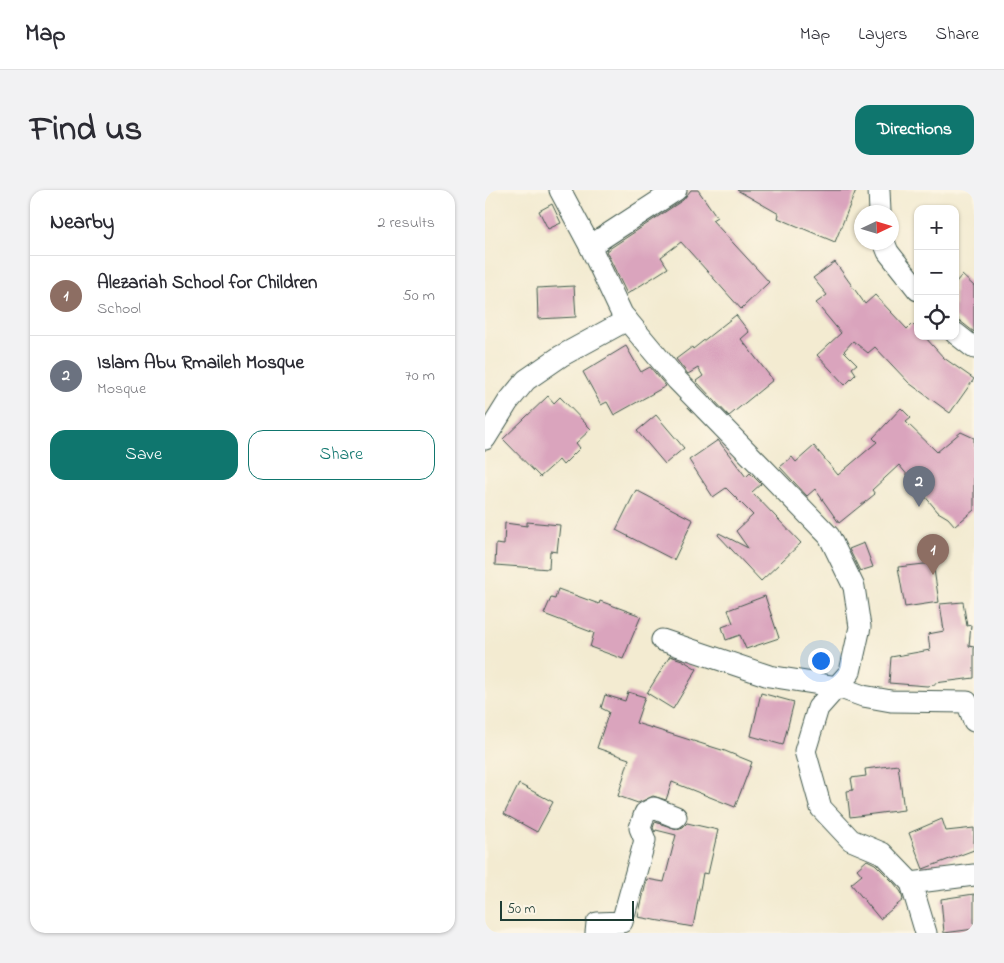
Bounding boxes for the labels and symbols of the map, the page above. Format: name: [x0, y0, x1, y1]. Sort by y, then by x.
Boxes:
north arrow: [854, 205, 899, 250]
pin: 2: [903, 466, 935, 507]
pin: 1: [917, 534, 949, 575]
your location: [808, 648, 834, 674]
scale bar: [500, 898, 634, 921]

